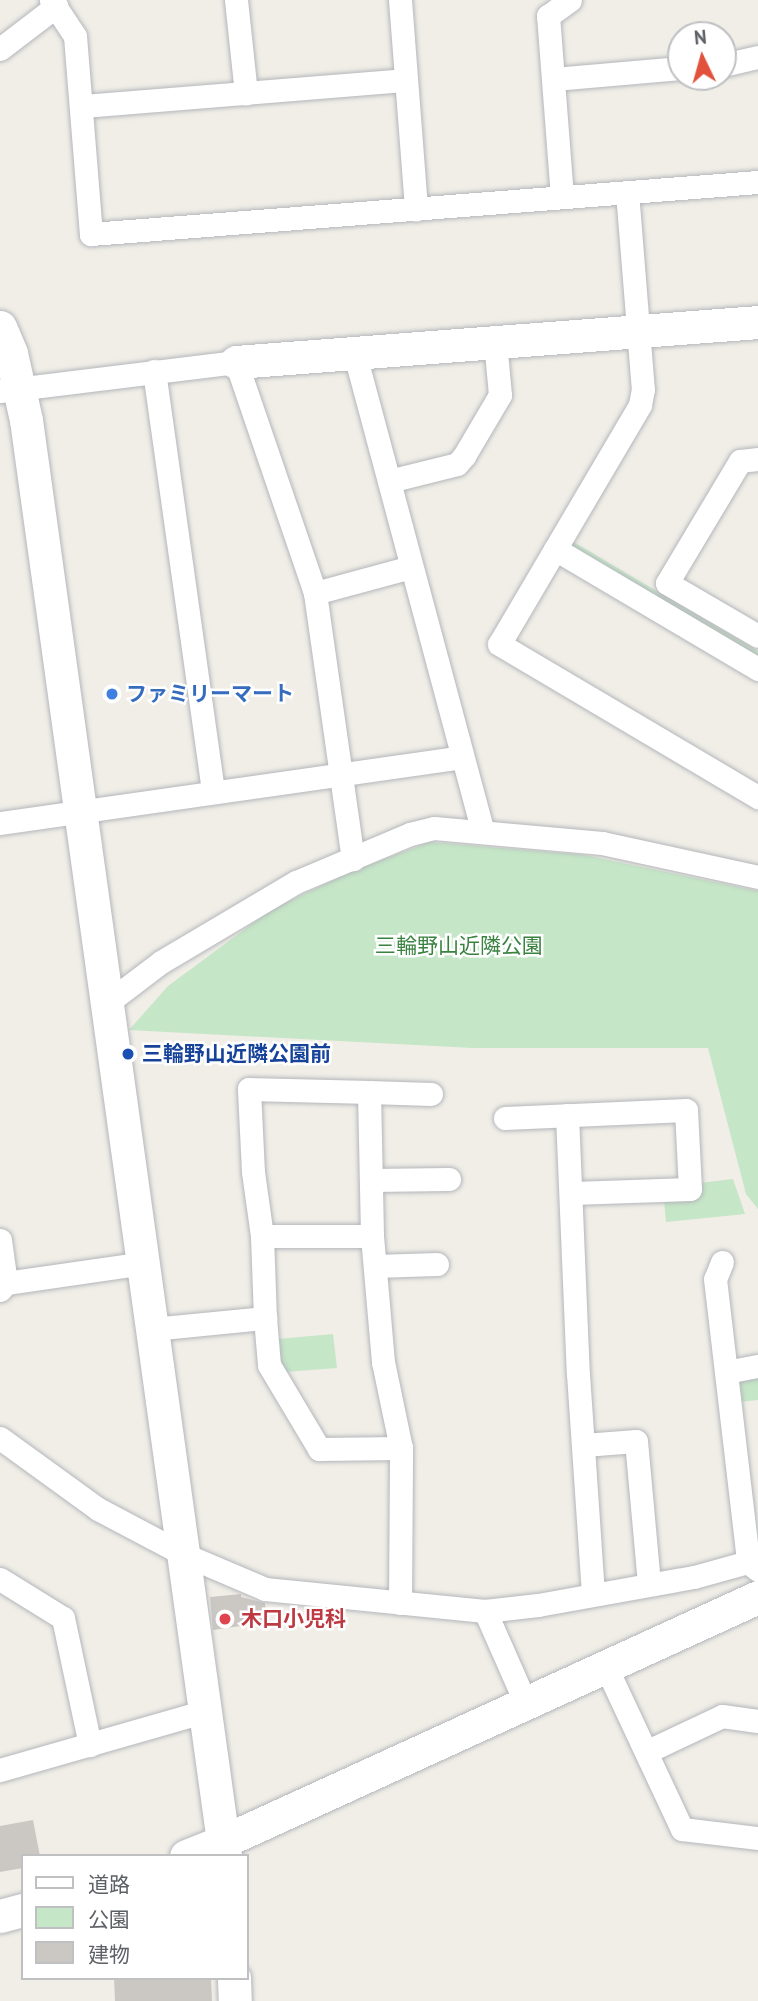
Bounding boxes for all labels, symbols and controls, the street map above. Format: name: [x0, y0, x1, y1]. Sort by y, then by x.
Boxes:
north arrow: [667, 21, 737, 91]
text: N: [693, 25, 708, 50]
place label: ファミリーマート: [126, 681, 294, 707]
marker: ファミリーマート: [104, 686, 120, 702]
park label: 三輪野山近隣公園: [375, 933, 543, 959]
place label: 三輪野山近隣公園前: [142, 1041, 331, 1067]
marker: 三輪野山近隣公園前: [120, 1046, 136, 1062]
place label: 木口小児科: [241, 1606, 346, 1632]
marker: 木口小児科: [215, 1609, 235, 1629]
legend: [21, 1854, 248, 1980]
text: 道路: [88, 1871, 130, 1898]
text: 公園: [88, 1906, 130, 1933]
text: 建物: [88, 1941, 130, 1968]

